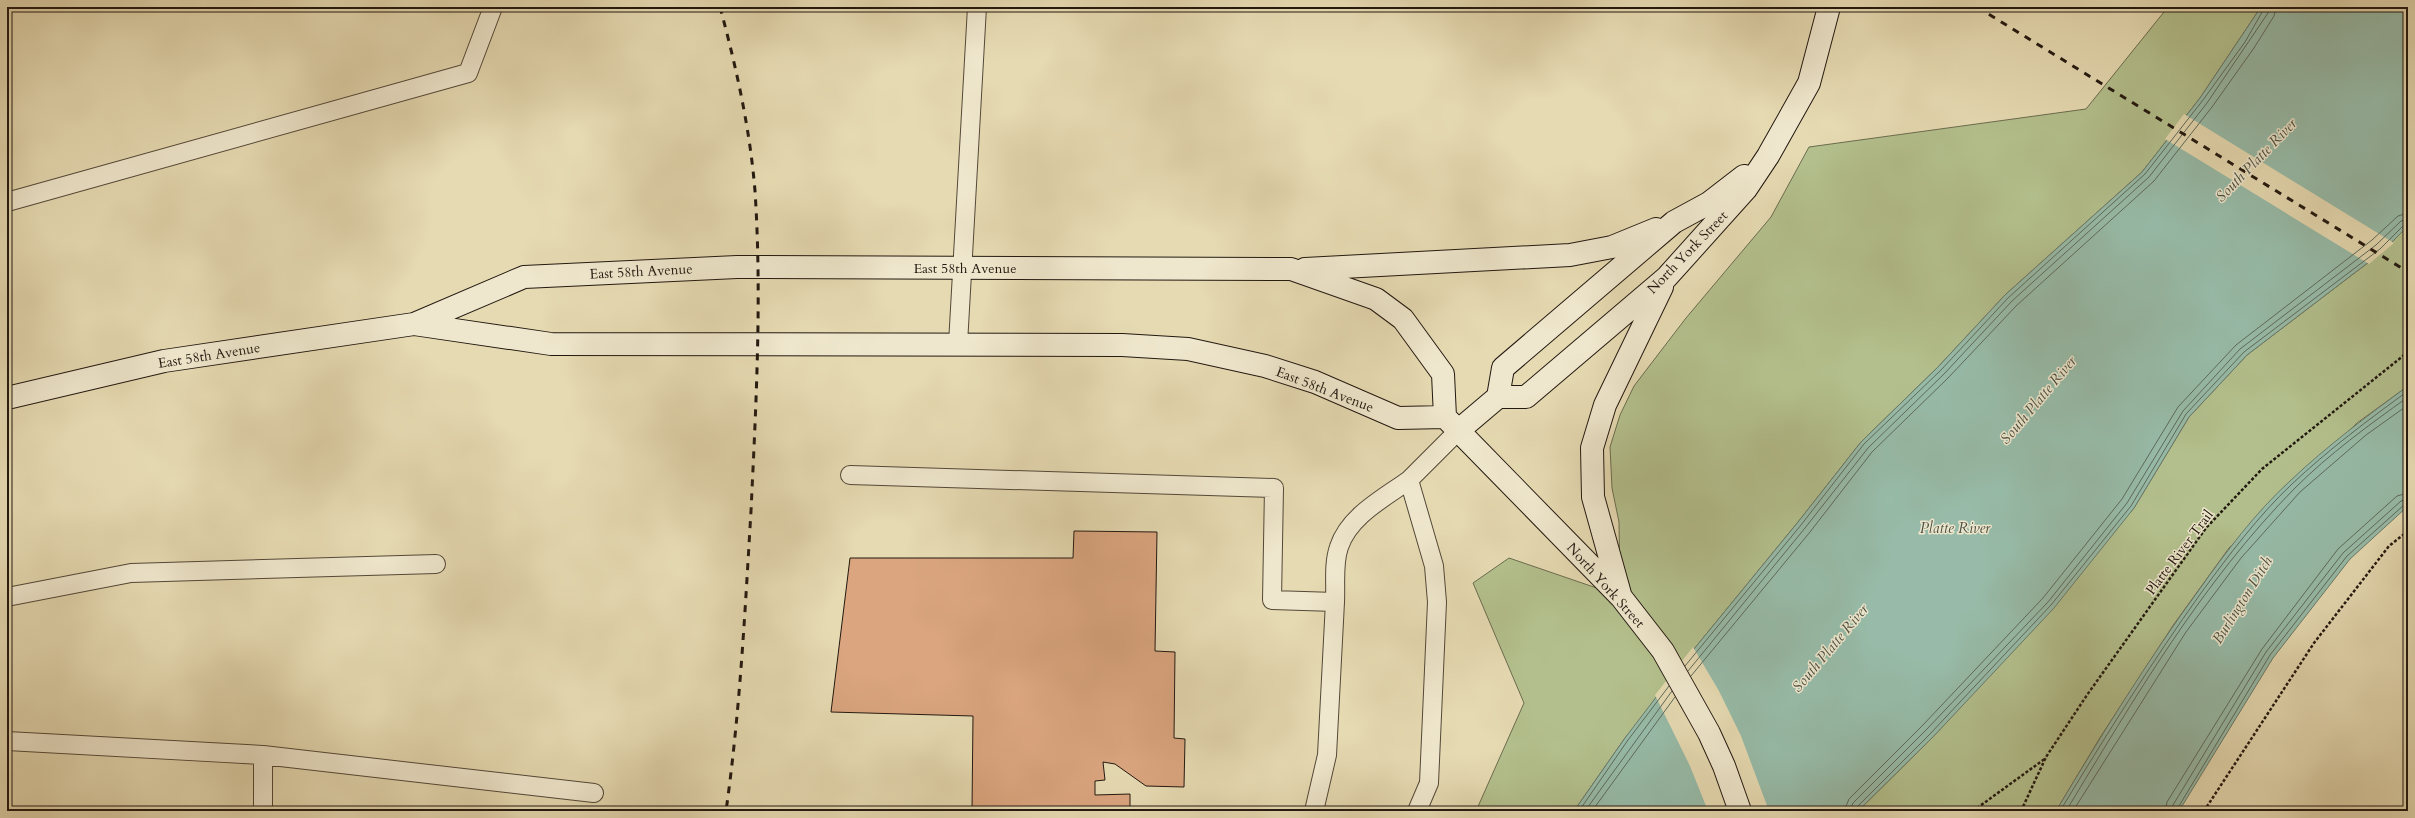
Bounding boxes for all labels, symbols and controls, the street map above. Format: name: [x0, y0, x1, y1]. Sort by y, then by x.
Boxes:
water label: South Platte River: [2211, 113, 2302, 206]
street label: North York Street: [1643, 206, 1732, 298]
street label: East 58th Avenue: [589, 259, 693, 284]
street label: East 58th Avenue: [913, 259, 1017, 278]
street label: East 58th Avenue: [157, 338, 262, 373]
water label: South Platte River: [1995, 351, 2081, 448]
street label: East 58th Avenue: [1273, 362, 1376, 417]
street label: Platte River Trail: [2141, 506, 2218, 599]
water label: Platte River: [1920, 518, 1991, 538]
street label: North York Street: [1562, 539, 1649, 632]
water label: Burlington Ditch: [2207, 552, 2277, 647]
water label: South Platte River: [1787, 599, 1873, 696]

